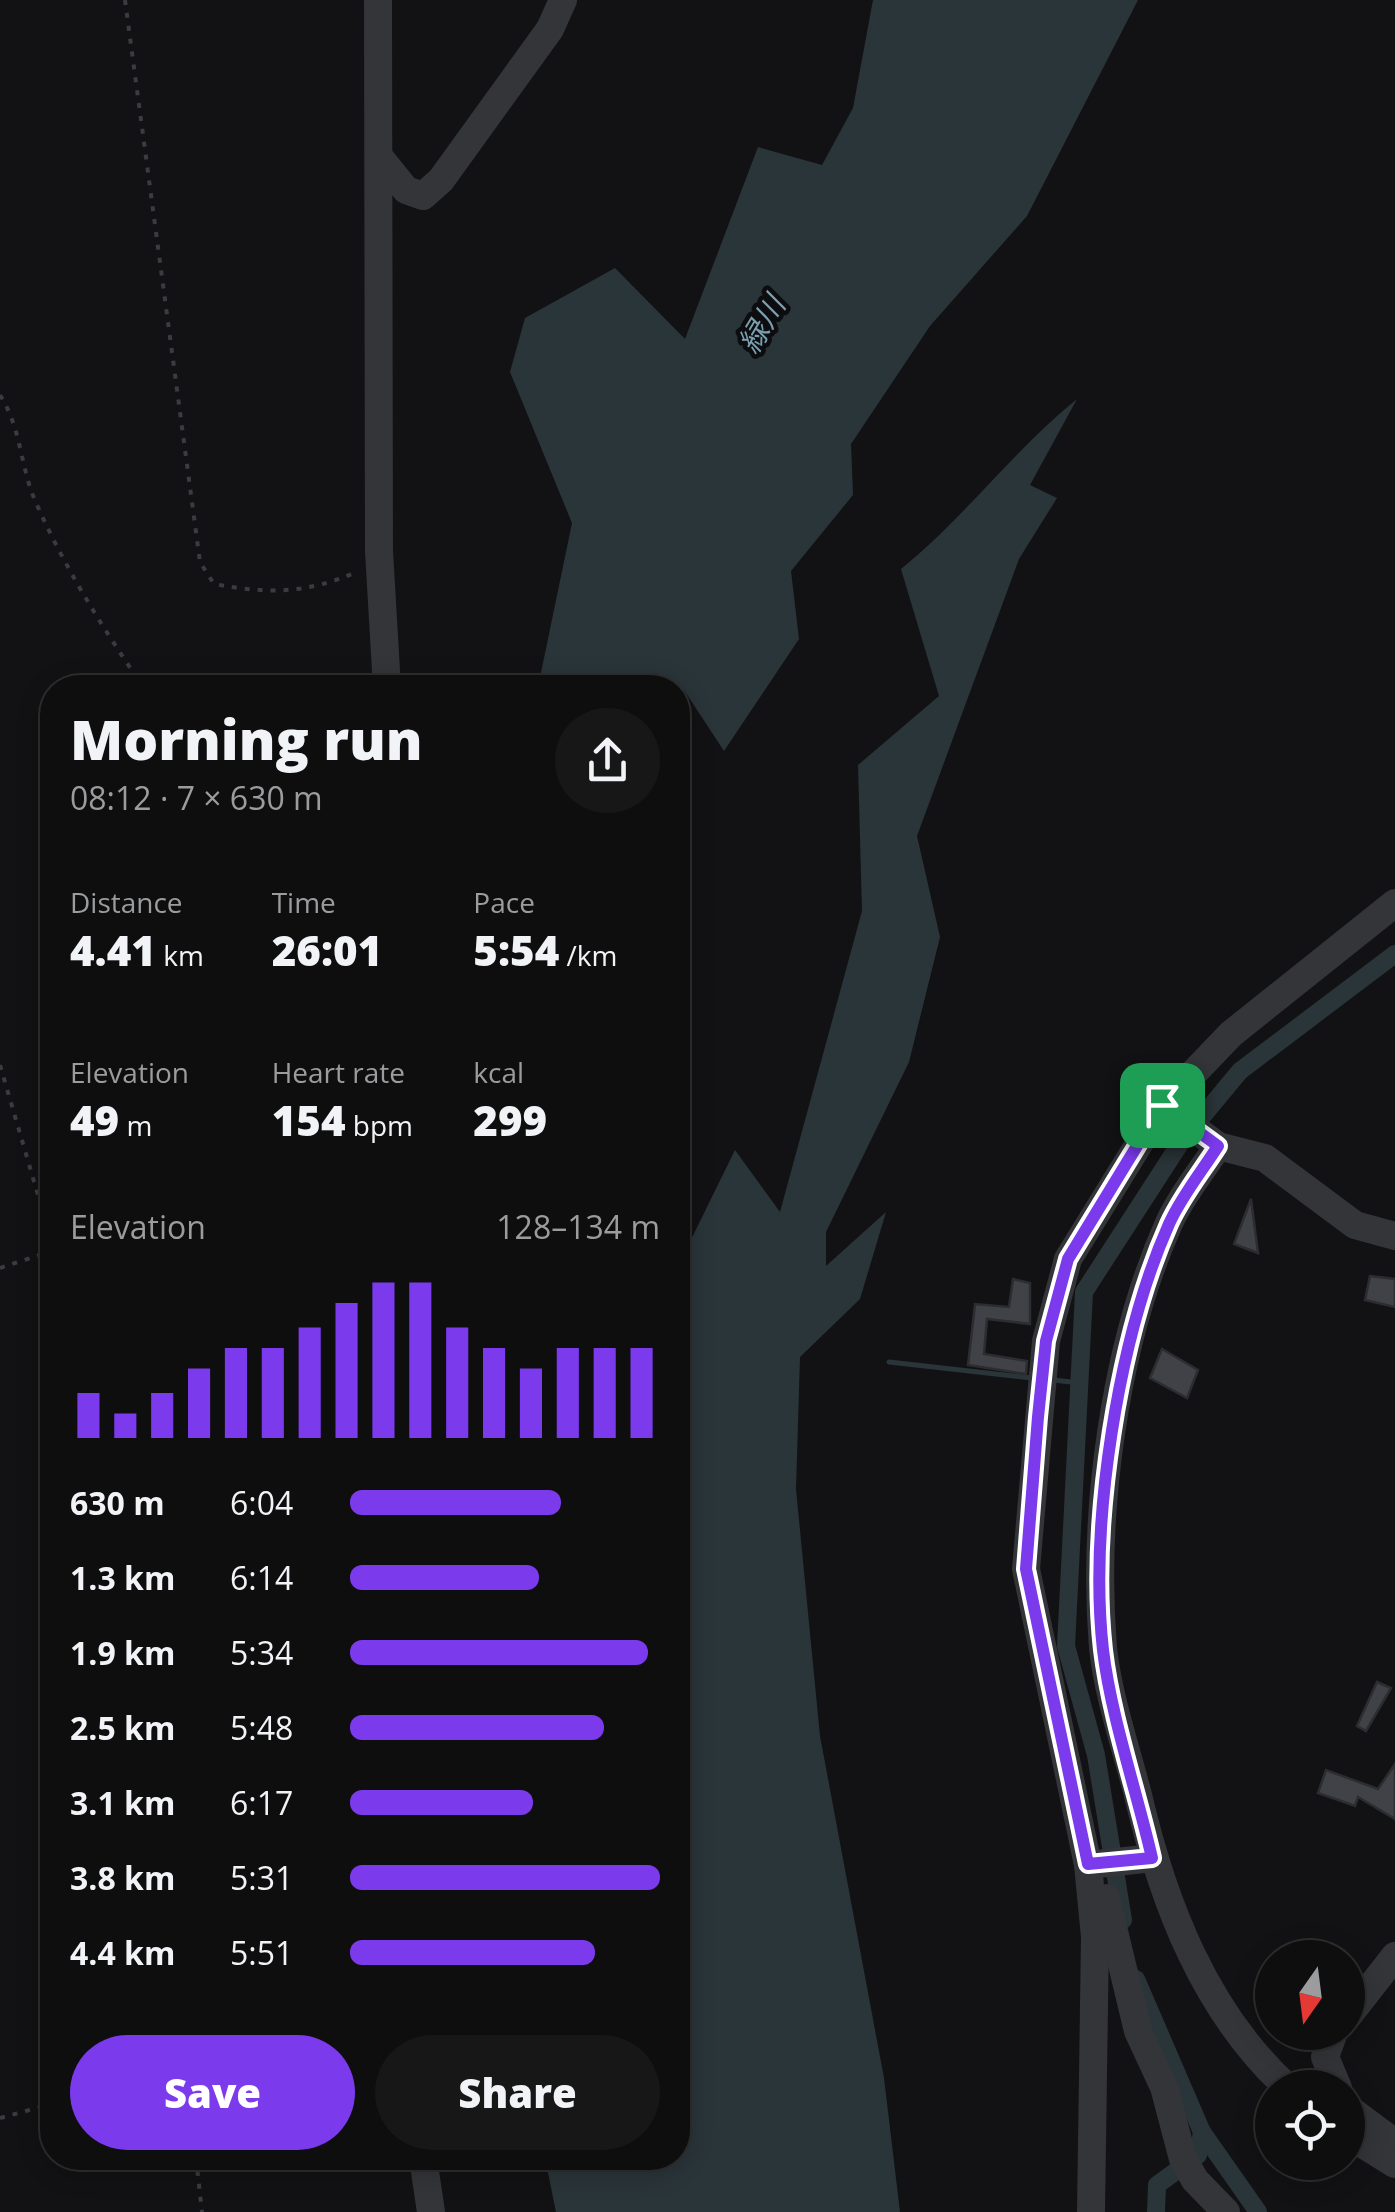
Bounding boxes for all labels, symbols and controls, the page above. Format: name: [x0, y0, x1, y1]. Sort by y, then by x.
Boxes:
water label: 緑川: [728, 285, 796, 360]
text: Morning run: [70, 701, 423, 776]
button: share: [555, 708, 660, 813]
text: 08:12 · 7 × 630 m: [70, 776, 323, 819]
text: Distance: [70, 883, 183, 921]
text: Time: [272, 883, 336, 921]
text: Pace: [473, 883, 535, 921]
text: 4.41: [70, 921, 156, 978]
text: 26:01: [272, 921, 382, 978]
text: 5:54: [473, 921, 559, 978]
text: km: [156, 936, 204, 974]
text: /km: [559, 936, 617, 974]
text: Elevation: [70, 1053, 189, 1091]
text: Heart rate: [272, 1053, 405, 1091]
text: kcal: [473, 1053, 524, 1091]
pin: [1120, 1063, 1205, 1148]
icon: arrive: [1135, 1078, 1190, 1133]
text: 49: [70, 1091, 119, 1148]
text: 154: [272, 1091, 345, 1148]
text: 299: [473, 1091, 547, 1148]
text: m: [119, 1106, 152, 1144]
text: bpm: [345, 1106, 413, 1144]
text: Elevation: [70, 1205, 206, 1248]
text: 128–134 m: [496, 1205, 660, 1248]
text: 630 m: [70, 1481, 165, 1524]
text: 6:04: [230, 1481, 293, 1524]
text: 1.3 km: [70, 1556, 175, 1599]
text: 6:14: [230, 1556, 293, 1599]
text: 1.9 km: [70, 1631, 175, 1674]
text: 5:34: [230, 1631, 293, 1674]
text: 2.5 km: [70, 1706, 175, 1749]
text: 5:48: [230, 1706, 293, 1749]
text: 3.1 km: [70, 1781, 175, 1824]
text: 6:17: [230, 1781, 293, 1824]
text: 3.8 km: [70, 1856, 175, 1899]
text: 5:31: [230, 1856, 293, 1899]
text: 4.4 km: [70, 1931, 175, 1974]
text: 5:51: [230, 1931, 293, 1974]
north arrow: [1255, 1940, 1365, 2050]
map controls: [1255, 1940, 1365, 2180]
button: Save: [70, 2035, 355, 2150]
button: Share: [375, 2035, 660, 2150]
button: locate: [1255, 2070, 1365, 2180]

